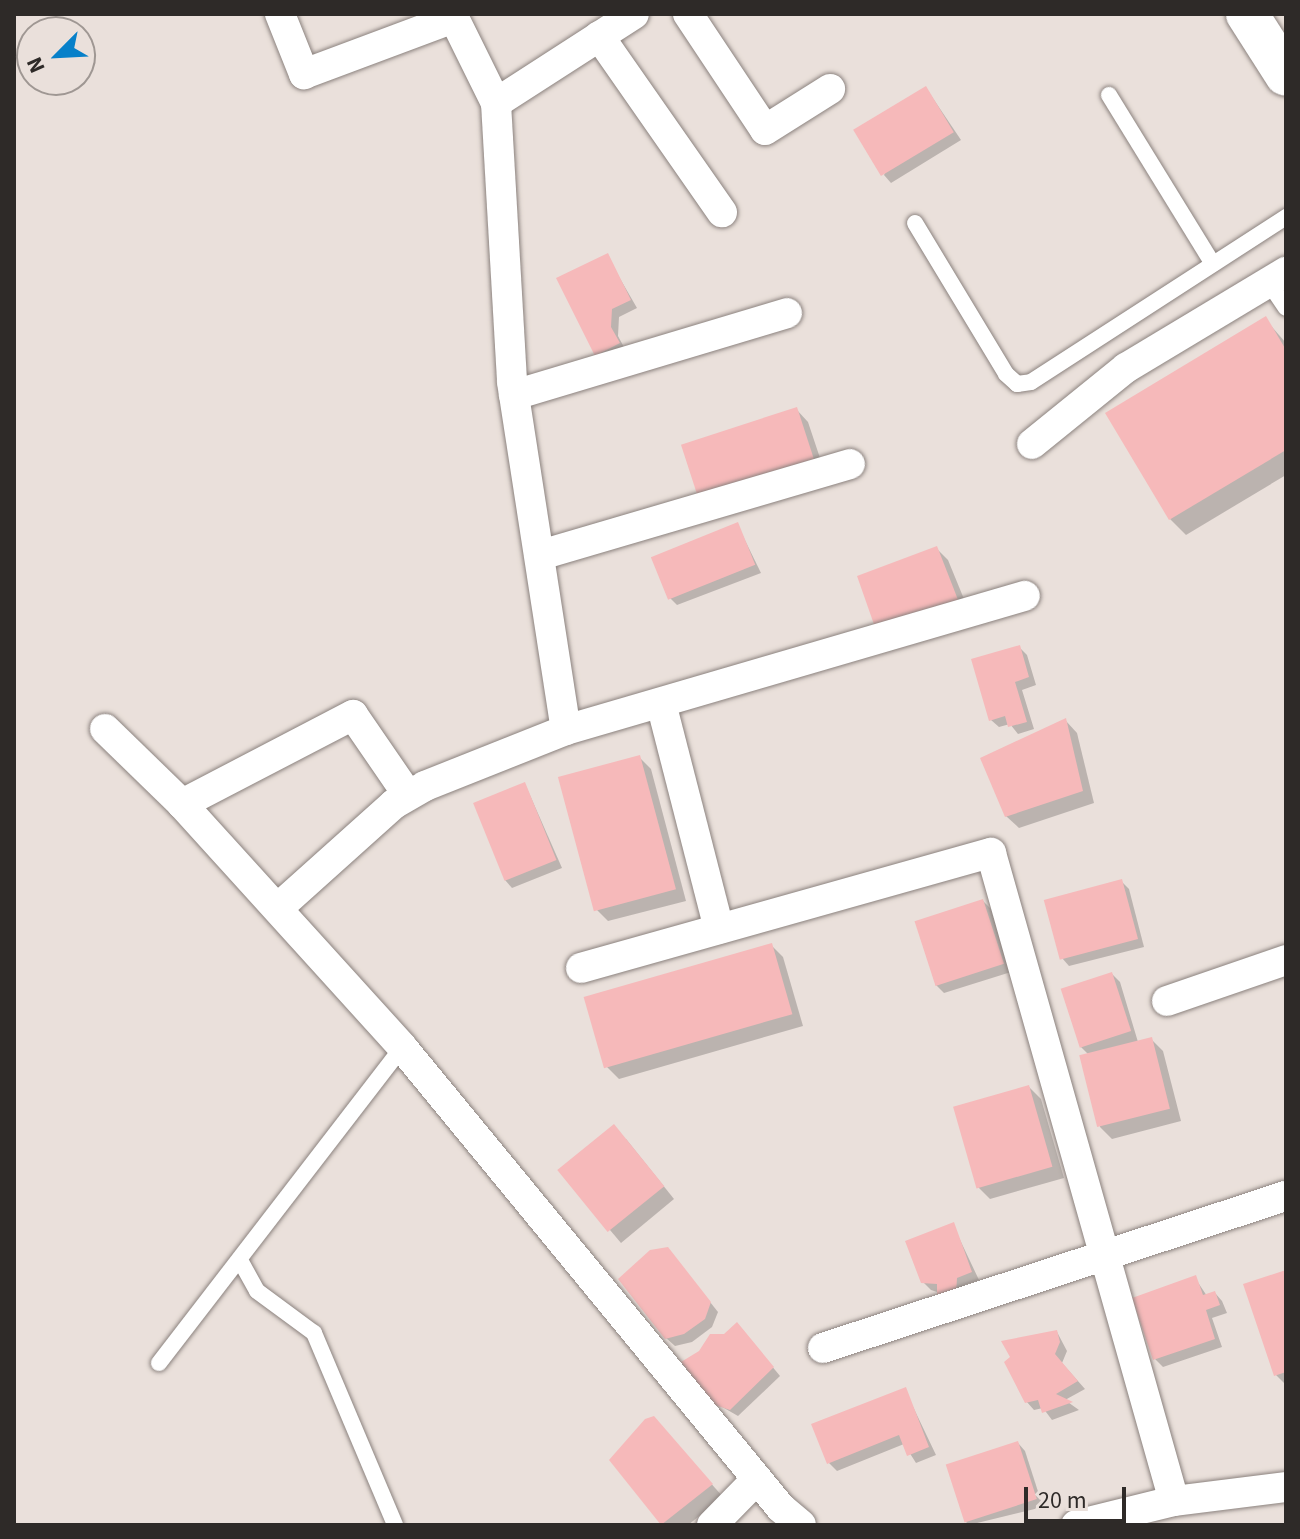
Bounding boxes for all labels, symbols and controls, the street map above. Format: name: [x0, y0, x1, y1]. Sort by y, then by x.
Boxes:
north arrow: [16, 16, 96, 96]
text: N: [18, 52, 53, 78]
scale bar: [1028, 1471, 1130, 1521]
text: 20 m: [1038, 1483, 1087, 1518]

